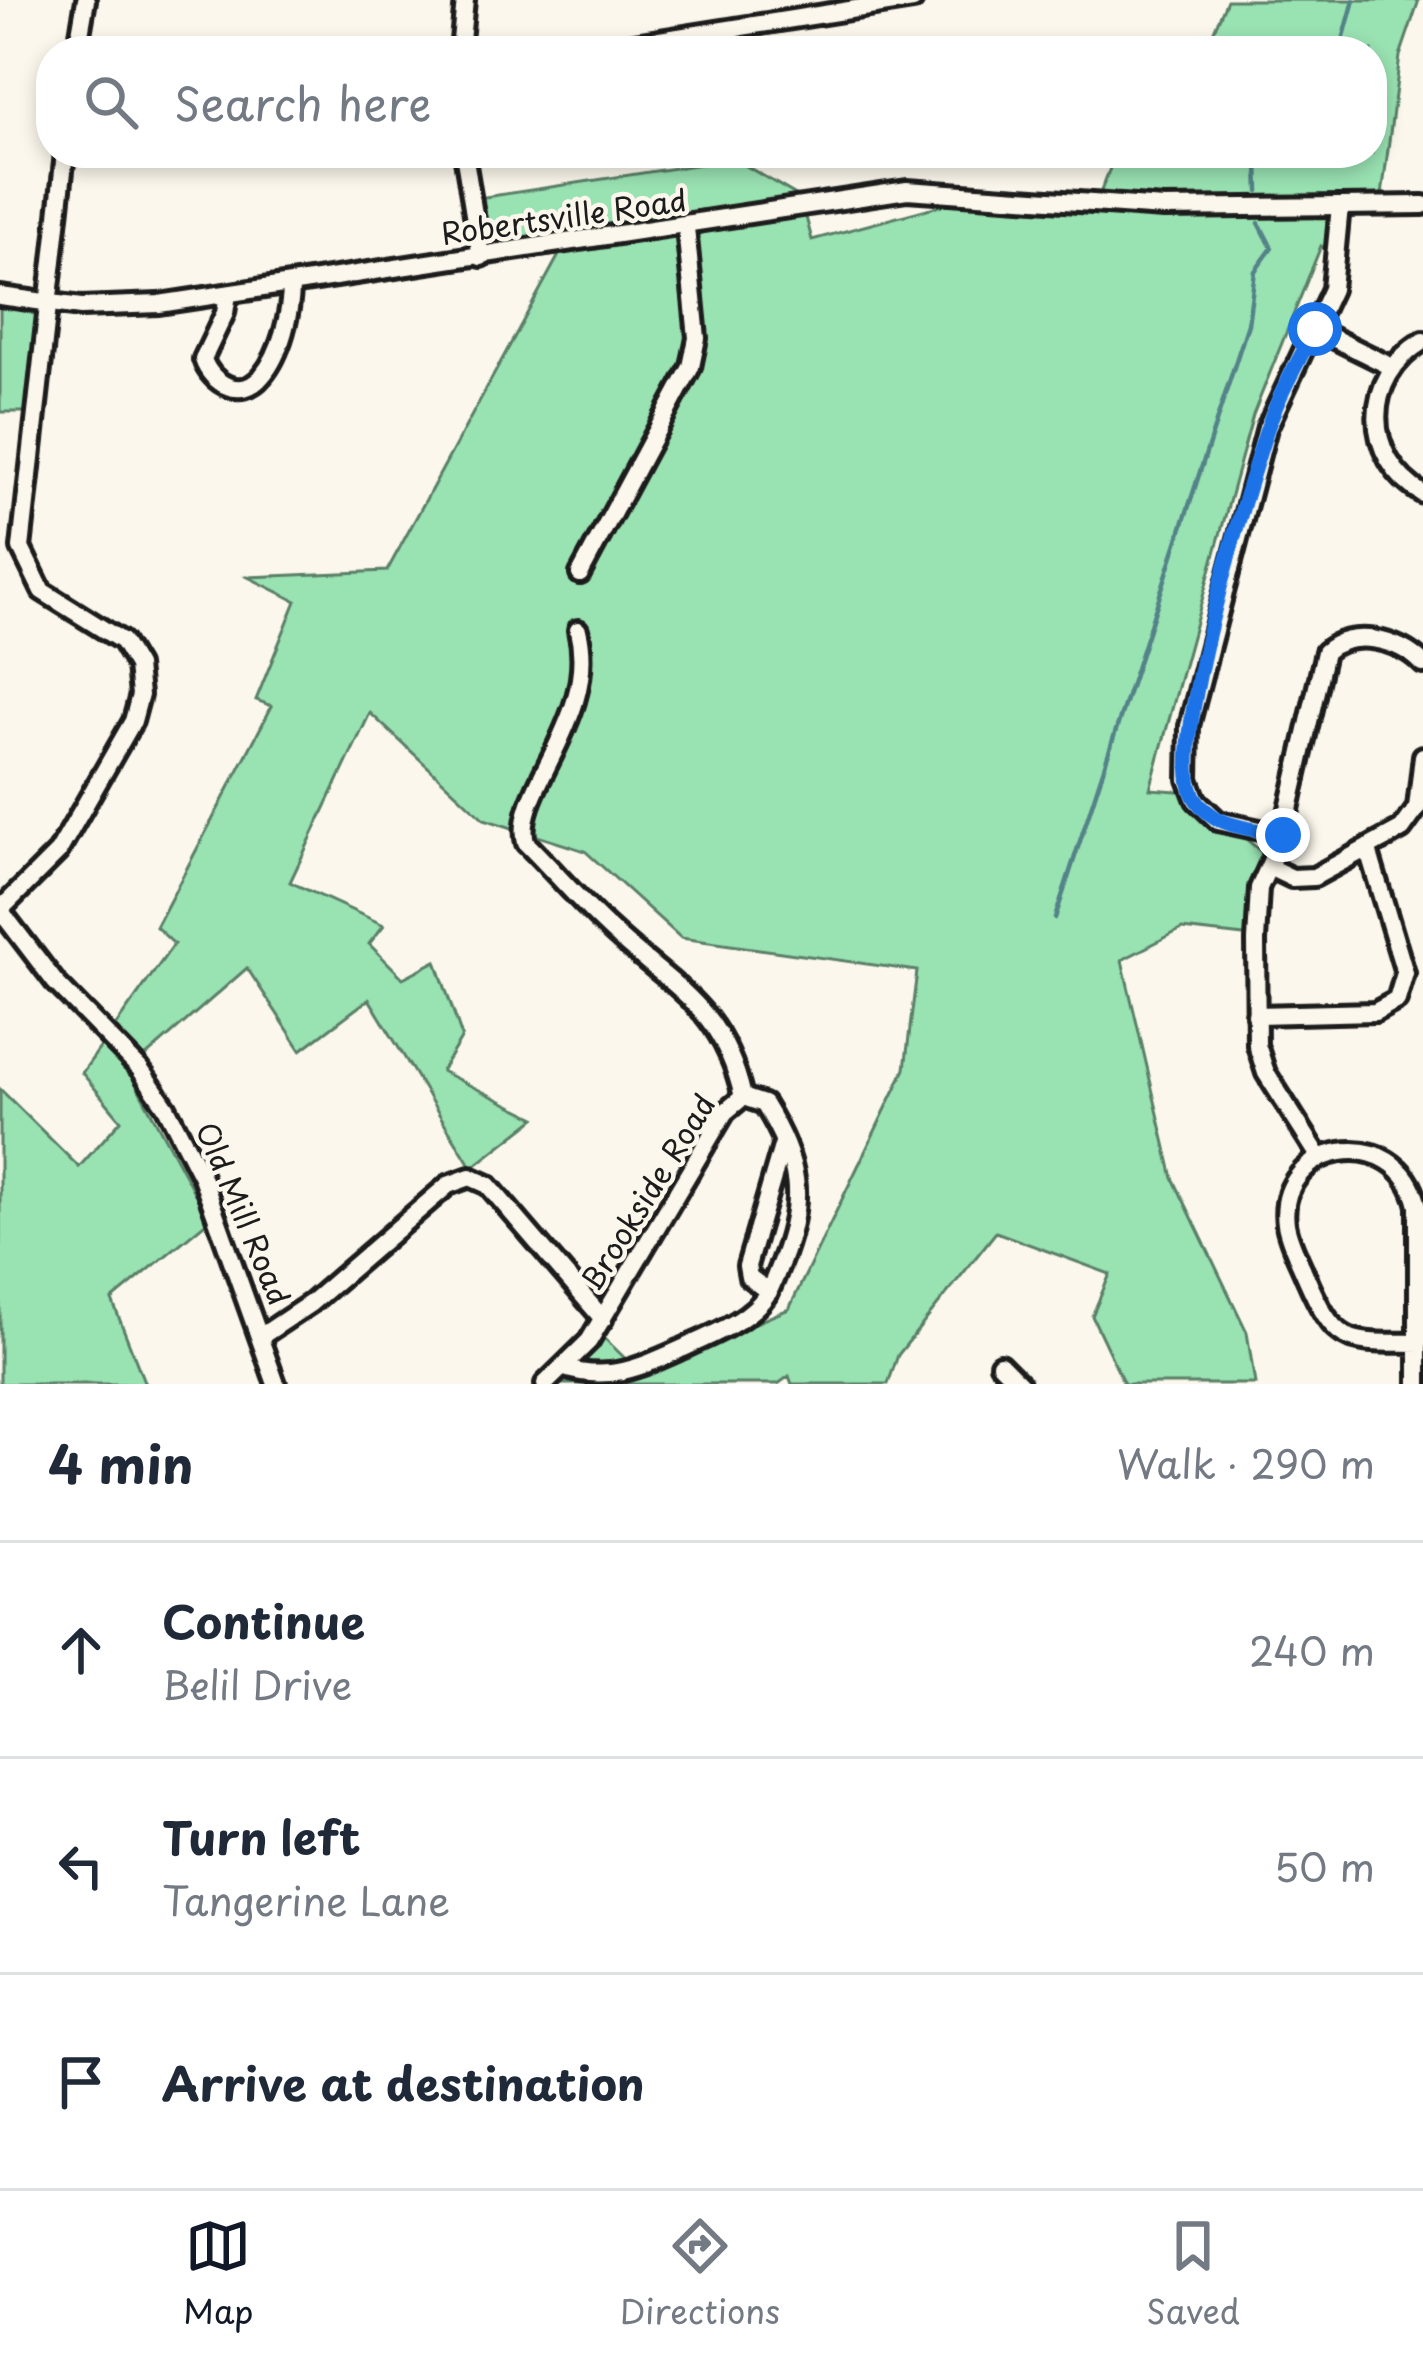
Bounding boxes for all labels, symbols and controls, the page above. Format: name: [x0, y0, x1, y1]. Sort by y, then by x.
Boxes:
search box: [36, 36, 1387, 168]
text: Search here: [174, 68, 431, 136]
icon: search: [78, 69, 144, 135]
street label: Robertsville Road: [438, 176, 689, 255]
route start: [1288, 302, 1342, 356]
route end: [1256, 808, 1310, 862]
street label: Brookside Road: [568, 1085, 725, 1299]
street label: Old Mill Road: [186, 1115, 303, 1311]
text: 4 min: [48, 1424, 193, 1501]
text: Walk · 290 m: [1117, 1433, 1375, 1492]
text: Continue: [162, 1586, 365, 1654]
icon: ahead: [48, 1617, 114, 1683]
text: 240 m: [1249, 1620, 1375, 1679]
text: Belil Drive: [162, 1654, 352, 1713]
text: Turn left: [162, 1802, 361, 1870]
icon: left: [48, 1833, 114, 1899]
text: 50 m: [1274, 1836, 1375, 1895]
text: Tangerine Lane: [162, 1870, 450, 1929]
text: Arrive at destination: [162, 2048, 645, 2116]
icon: arrive: [48, 2049, 114, 2115]
tab: Map: [183, 2213, 254, 2335]
tab: Directions: [620, 2213, 780, 2335]
tab: Saved: [1146, 2213, 1240, 2335]

